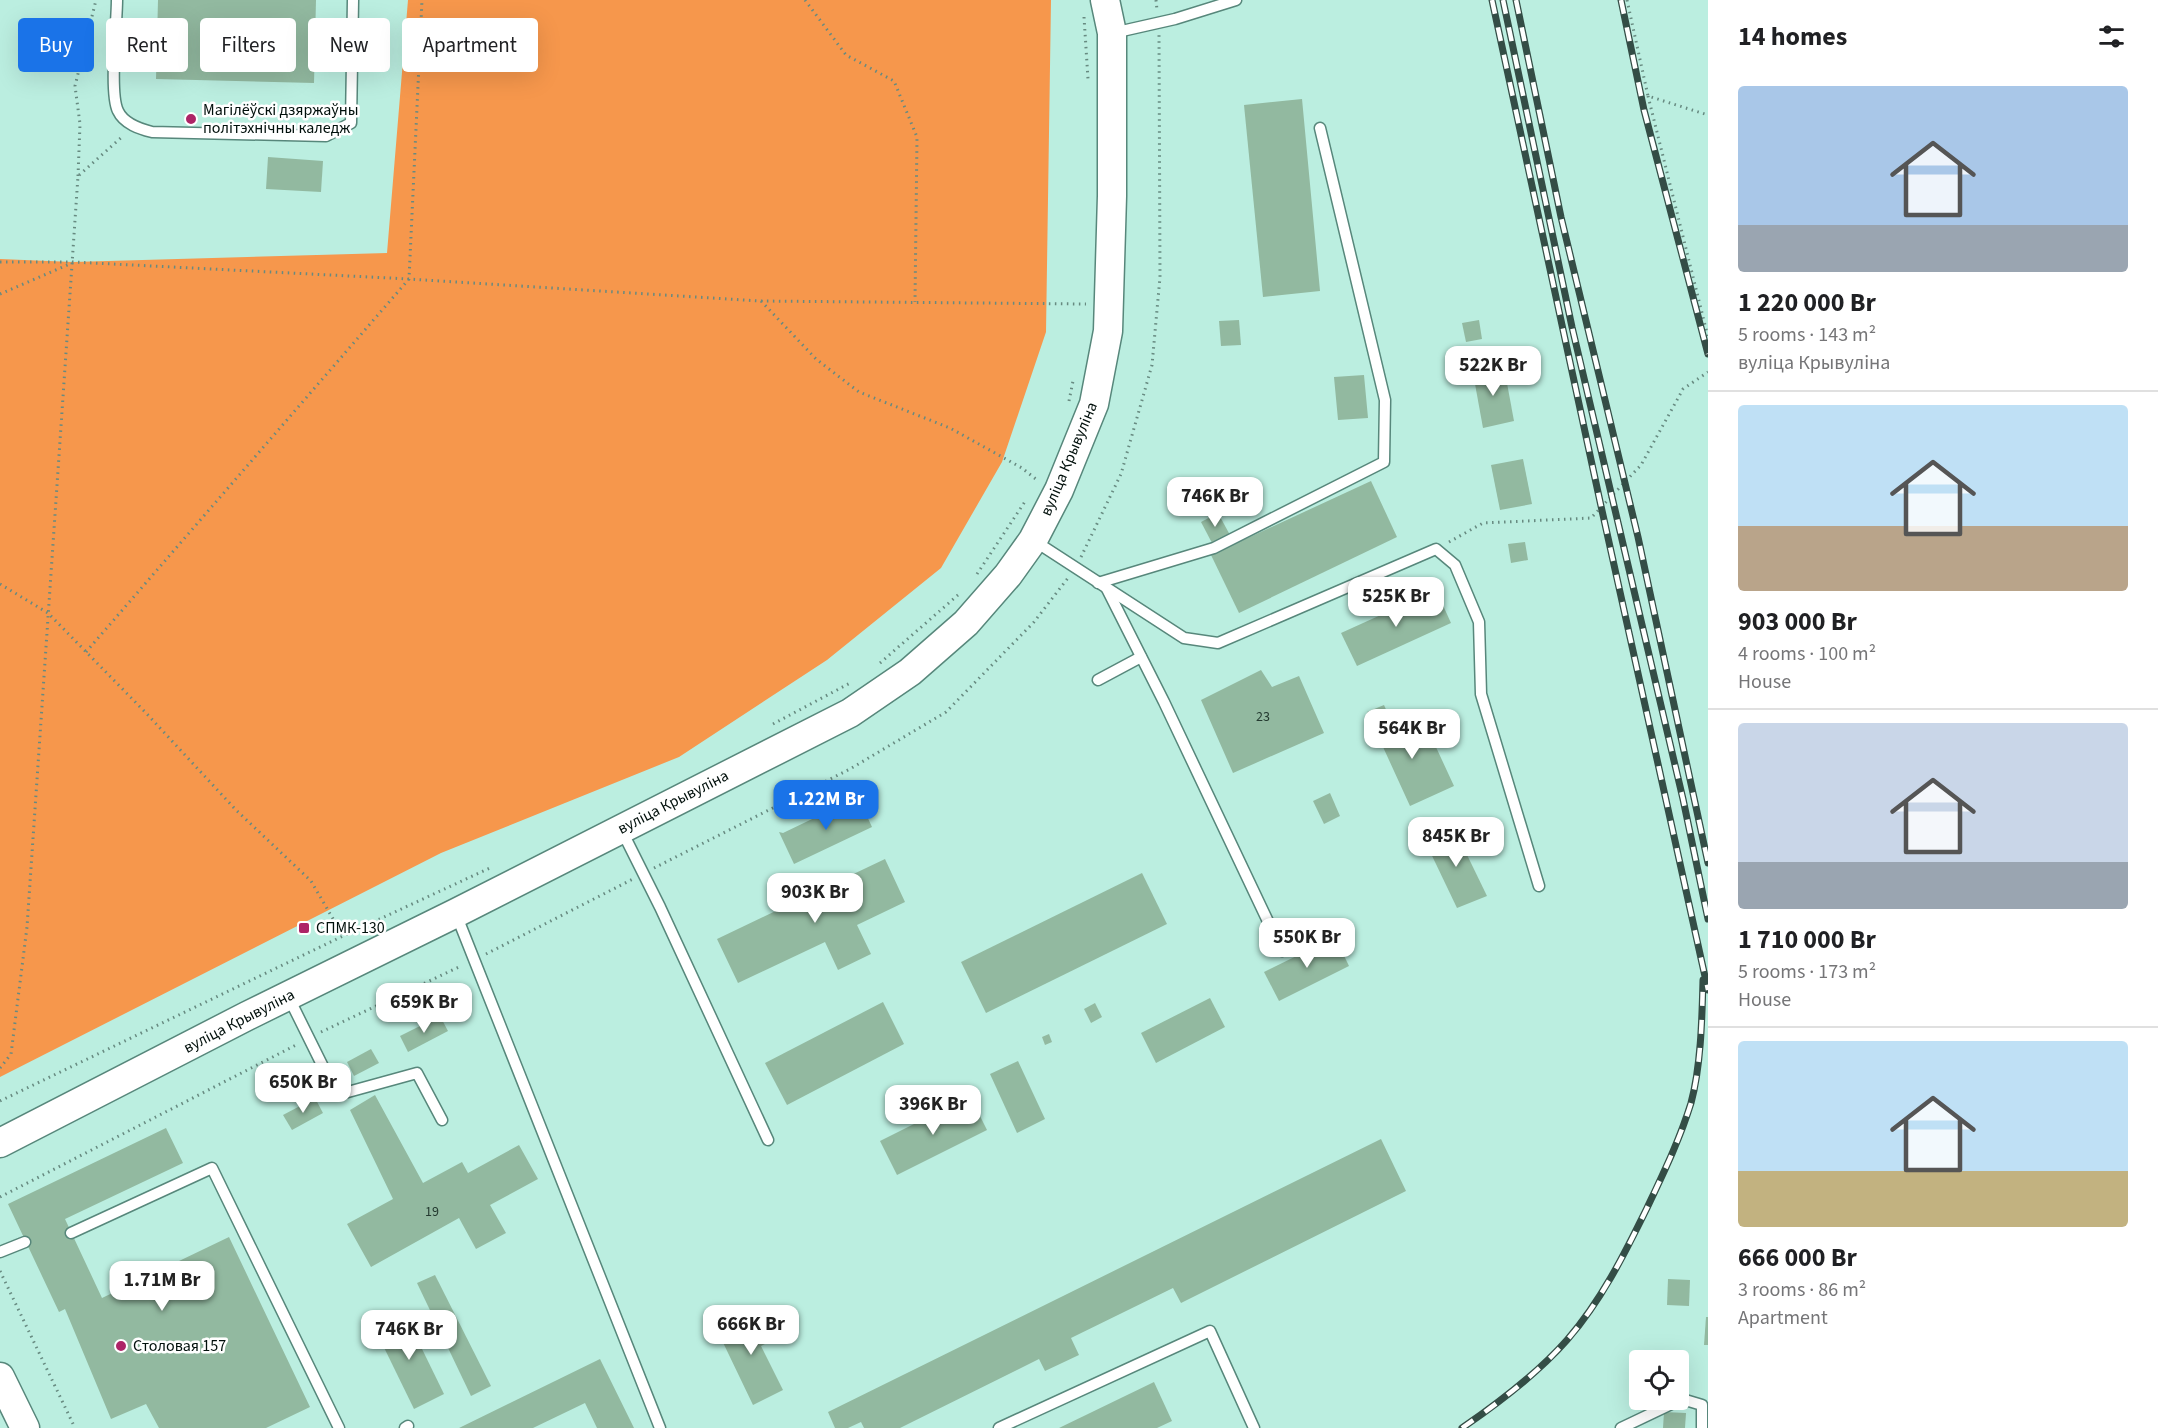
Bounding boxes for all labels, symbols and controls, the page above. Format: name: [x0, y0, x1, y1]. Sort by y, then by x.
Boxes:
chip: Buy: [18, 18, 94, 72]
chip: Rent: [106, 18, 188, 72]
chip: Filters: [200, 18, 296, 72]
chip: New: [308, 18, 390, 72]
chip: Apartment: [402, 18, 538, 72]
text: 14 homes: [1738, 18, 1847, 55]
icon: filters: [2095, 20, 2128, 53]
place label: Магілёўскі дзяржаўны політэхнічны каледж: [203, 99, 359, 139]
marker: Магілёўскі дзяржаўны політэхнічны каледж: [184, 112, 198, 126]
icon: home: [1879, 125, 1987, 233]
text: 1 220 000 Br: [1738, 284, 1876, 321]
text: 5 rooms · 143 m²: [1738, 321, 1876, 349]
pin: 522K Br: [1438, 346, 1548, 397]
text: вуліца Крывуліна: [1738, 349, 1890, 377]
text: 522K Br: [1459, 351, 1527, 379]
street label: вуліца Крывуліна: [1035, 399, 1103, 519]
icon: home: [1879, 444, 1987, 552]
pin: 746K Br: [1160, 477, 1270, 528]
text: 746K Br: [1181, 482, 1249, 510]
pin: 525K Br: [1341, 577, 1451, 628]
text: 525K Br: [1362, 582, 1430, 610]
text: 903 000 Br: [1738, 603, 1857, 640]
text: 4 rooms · 100 m²: [1738, 640, 1876, 668]
text: House: [1738, 668, 1791, 696]
house number: 23: [1256, 707, 1270, 727]
pin: 564K Br: [1357, 709, 1467, 760]
text: 564K Br: [1378, 714, 1446, 742]
icon: home: [1879, 762, 1987, 870]
street label: вуліца Крывуліна: [614, 765, 732, 839]
pin: 1.22M Br: [764, 780, 888, 831]
text: 1.22M Br: [788, 785, 864, 813]
pin: 845K Br: [1401, 817, 1511, 868]
text: 845K Br: [1422, 822, 1490, 850]
pin: 903K Br: [760, 873, 870, 924]
text: 903K Br: [781, 878, 849, 906]
place label: СПМК-130: [316, 917, 385, 939]
pin: 550K Br: [1252, 918, 1362, 969]
marker: СПМК-130: [297, 921, 311, 935]
text: 1 710 000 Br: [1738, 921, 1876, 958]
text: 550K Br: [1273, 923, 1341, 951]
text: 5 rooms · 173 m²: [1738, 958, 1876, 986]
pin: 659K Br: [369, 983, 479, 1034]
street label: вуліца Крывуліна: [180, 984, 298, 1058]
text: House: [1738, 986, 1791, 1014]
text: 659K Br: [390, 988, 458, 1016]
pin: 650K Br: [248, 1063, 358, 1114]
text: 650K Br: [269, 1068, 337, 1096]
icon: home: [1879, 1080, 1987, 1188]
pin: 396K Br: [878, 1085, 988, 1136]
text: 396K Br: [899, 1090, 967, 1118]
house number: 19: [425, 1202, 439, 1222]
text: 666 000 Br: [1738, 1239, 1857, 1276]
pin: 1.71M Br: [100, 1261, 224, 1312]
text: 1.71M Br: [124, 1266, 200, 1294]
text: 3 rooms · 86 m²: [1738, 1276, 1866, 1304]
text: Apartment: [1738, 1304, 1828, 1332]
pin: 666K Br: [696, 1305, 806, 1356]
pin: 746K Br: [354, 1310, 464, 1361]
text: 666K Br: [717, 1310, 785, 1338]
text: 746K Br: [375, 1315, 443, 1343]
place label: Столовая 157: [133, 1335, 226, 1357]
marker: Столовая 157: [114, 1339, 128, 1353]
map controls: [1629, 1350, 1689, 1410]
button: locate: [1629, 1350, 1689, 1410]

